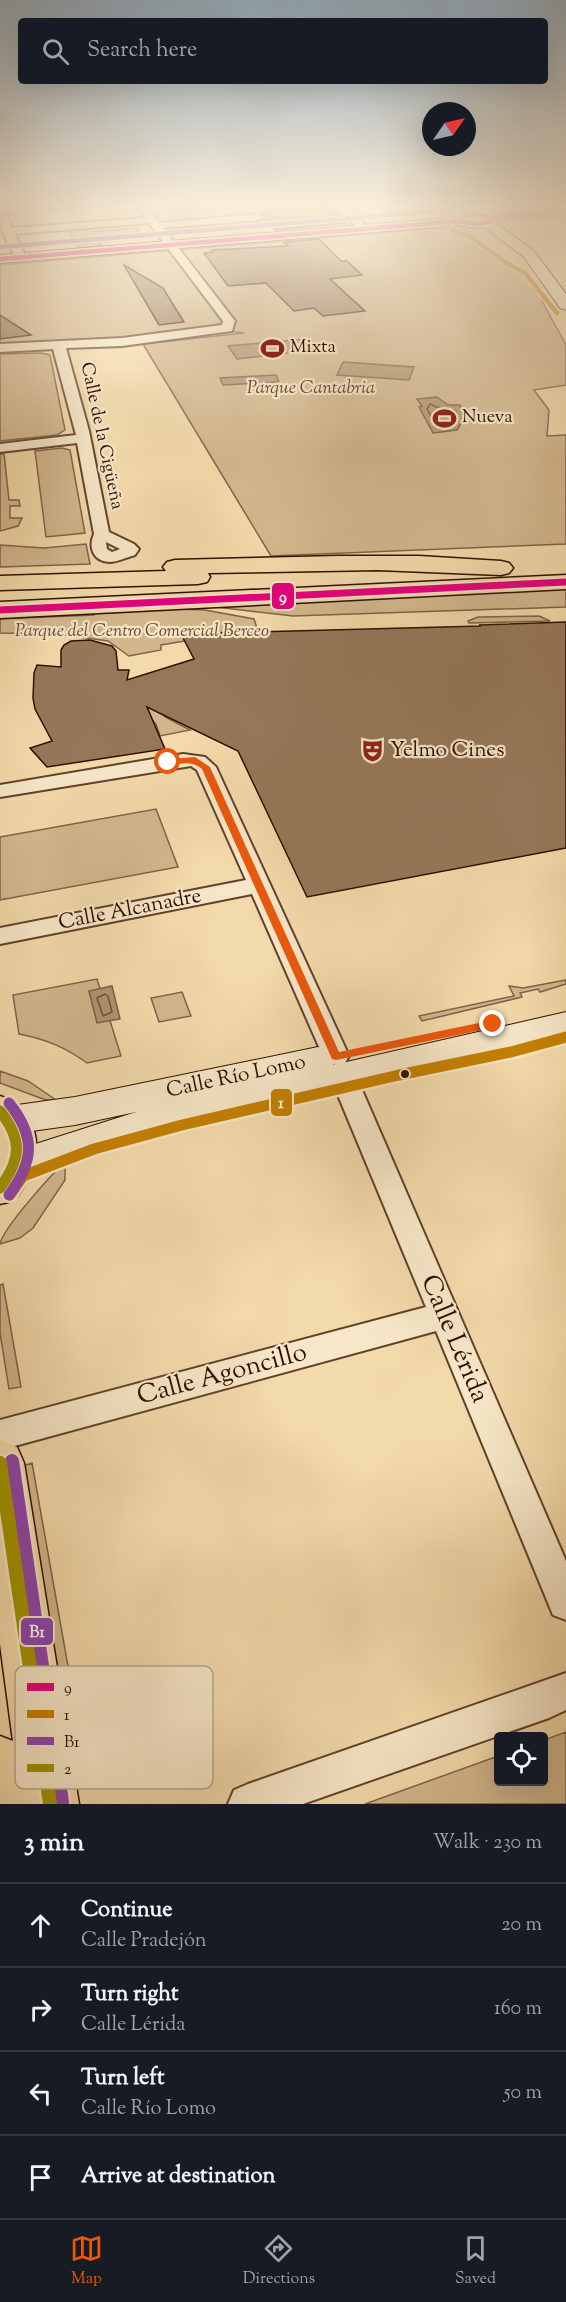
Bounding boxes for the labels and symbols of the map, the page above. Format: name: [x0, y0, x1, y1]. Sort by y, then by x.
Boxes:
north arrow: [422, 102, 476, 156]
sports icon: Mixta: [259, 335, 285, 361]
place label: Mixta: [290, 335, 336, 361]
street label: Calle de la Cigüeña: [73, 360, 129, 512]
park label: Parque Cantabria: [247, 376, 375, 402]
sports icon: Nueva: [431, 405, 457, 431]
place label: Nueva: [462, 405, 512, 431]
line badge: 9: [271, 582, 295, 610]
text: 9: [279, 587, 287, 610]
park label: Parque del Centro Comercial Berceo: [15, 619, 269, 645]
place label: Yelmo Cines: [390, 736, 504, 766]
theatre icon: Yelmo Cines: [359, 738, 385, 764]
route start: [154, 748, 180, 774]
street label: Calle Alcanadre: [56, 881, 204, 939]
route end: [479, 1010, 505, 1036]
street label: Calle Río Lomo: [164, 1048, 308, 1106]
unlabelled marker: [399, 1068, 411, 1080]
line badge: 1: [270, 1088, 293, 1117]
text: 1: [278, 1093, 284, 1116]
street label: Calle Lérida: [410, 1269, 498, 1409]
street label: Calle Agoncillo: [133, 1335, 311, 1415]
line badge: B1: [20, 1617, 54, 1646]
text: B1: [29, 1622, 45, 1645]
legend: [15, 1666, 213, 1789]
text: 9: [64, 1678, 72, 1701]
text: 1: [64, 1705, 70, 1728]
text: B1: [64, 1732, 80, 1755]
text: 2: [64, 1759, 72, 1782]

